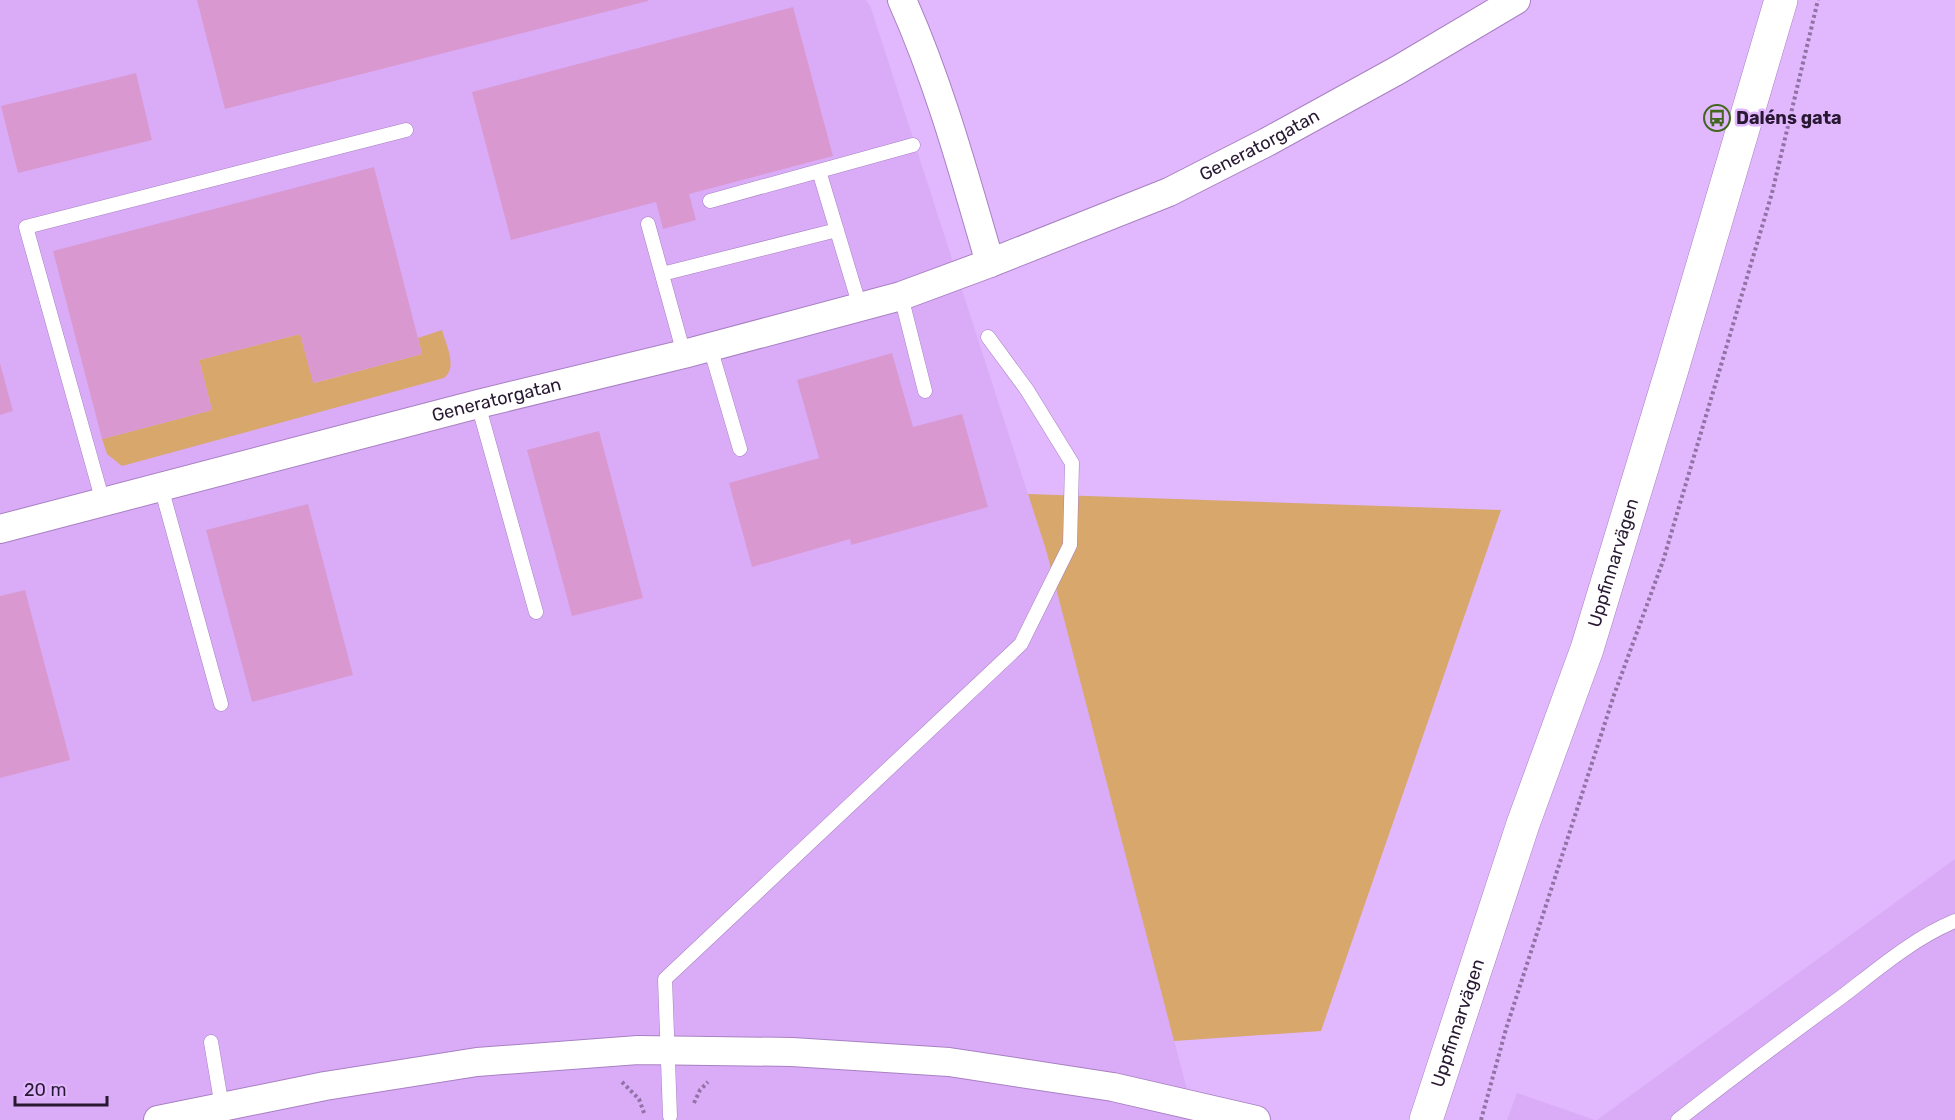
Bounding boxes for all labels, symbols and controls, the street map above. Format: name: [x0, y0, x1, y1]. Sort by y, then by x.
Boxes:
bus stop icon: Daléns gata: [1702, 103, 1732, 133]
street label: Generatorgatan: [1196, 104, 1323, 186]
place label: Daléns gata: [1736, 107, 1842, 129]
street label: Generatorgatan: [429, 373, 563, 427]
street label: Uppfinnarvägen: [1583, 495, 1643, 630]
street label: Uppfinnarvägen: [1426, 956, 1489, 1090]
scale bar: [15, 1069, 106, 1107]
text: 20 m: [24, 1079, 66, 1101]

